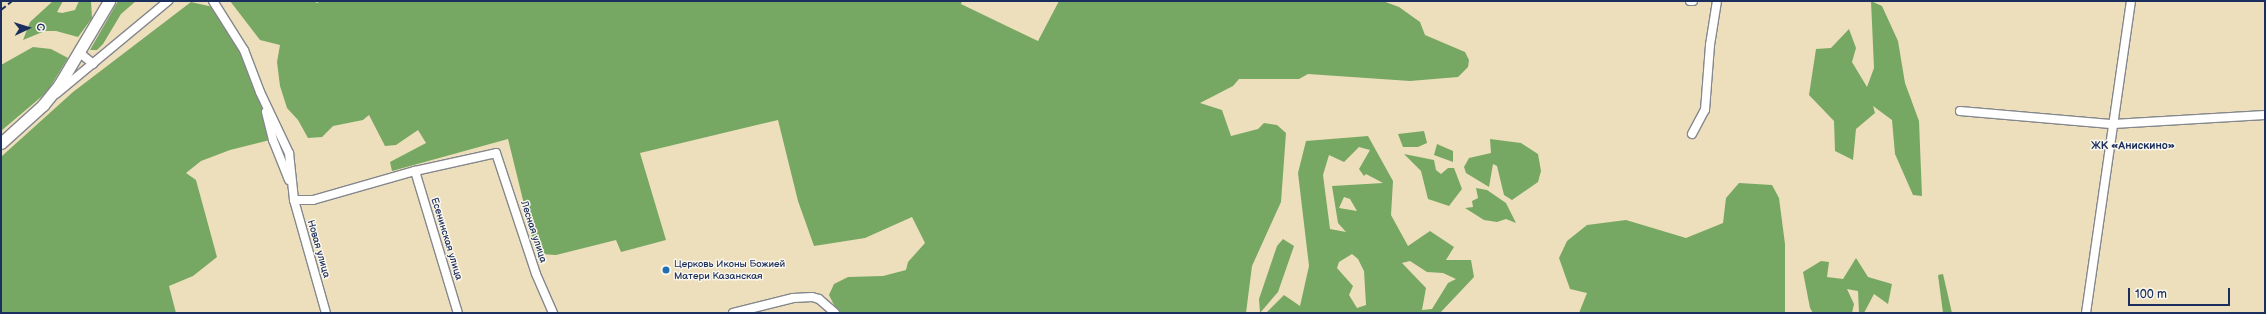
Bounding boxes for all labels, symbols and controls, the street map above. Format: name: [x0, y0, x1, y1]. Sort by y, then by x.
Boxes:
north arrow: [8, 8, 48, 48]
text: С: [34, 23, 47, 31]
district label: ЖК «Анискино»: [2091, 139, 2175, 153]
street label: Есенинская улица: [428, 196, 464, 282]
street label: Лесная улица: [517, 200, 549, 264]
street label: Новая улица: [304, 219, 332, 279]
place label: Церковь Иконы Божией Матери Казанская: [674, 258, 785, 282]
marker: Церковь Иконы Божией Матери Казанская: [661, 265, 671, 275]
scale bar: [2130, 280, 2232, 306]
text: 100 m: [2135, 287, 2167, 302]

